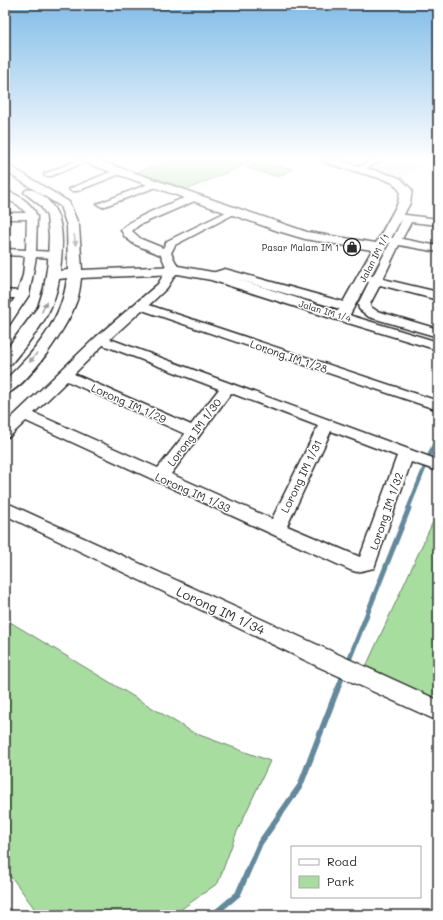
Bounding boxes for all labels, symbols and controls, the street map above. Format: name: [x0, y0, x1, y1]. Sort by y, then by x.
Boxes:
street label: Jalan IM 1/1: [357, 232, 391, 284]
one-way arrow: [72, 234, 78, 246]
shop icon: Pasar Malam IM 1: [342, 237, 362, 257]
place label: Pasar Malam IM 1: [262, 242, 339, 253]
street label: Jalan IM 1/4: [297, 298, 353, 324]
one-way arrow: [41, 301, 47, 312]
street label: Lorong IM 1/28: [248, 336, 330, 376]
one-way arrow: [28, 353, 37, 364]
street label: Lorong IM 1/29: [89, 380, 169, 426]
street label: Lorong IM 1/30: [164, 395, 225, 469]
street label: Lorong IM 1/31: [277, 437, 325, 515]
street label: Lorong IM 1/33: [153, 469, 234, 516]
street label: Lorong IM 1/32: [366, 470, 406, 552]
street label: Lorong IM 1/34: [174, 582, 268, 638]
legend: [291, 846, 421, 898]
text: Road: [327, 853, 357, 869]
text: Park: [327, 873, 354, 889]

